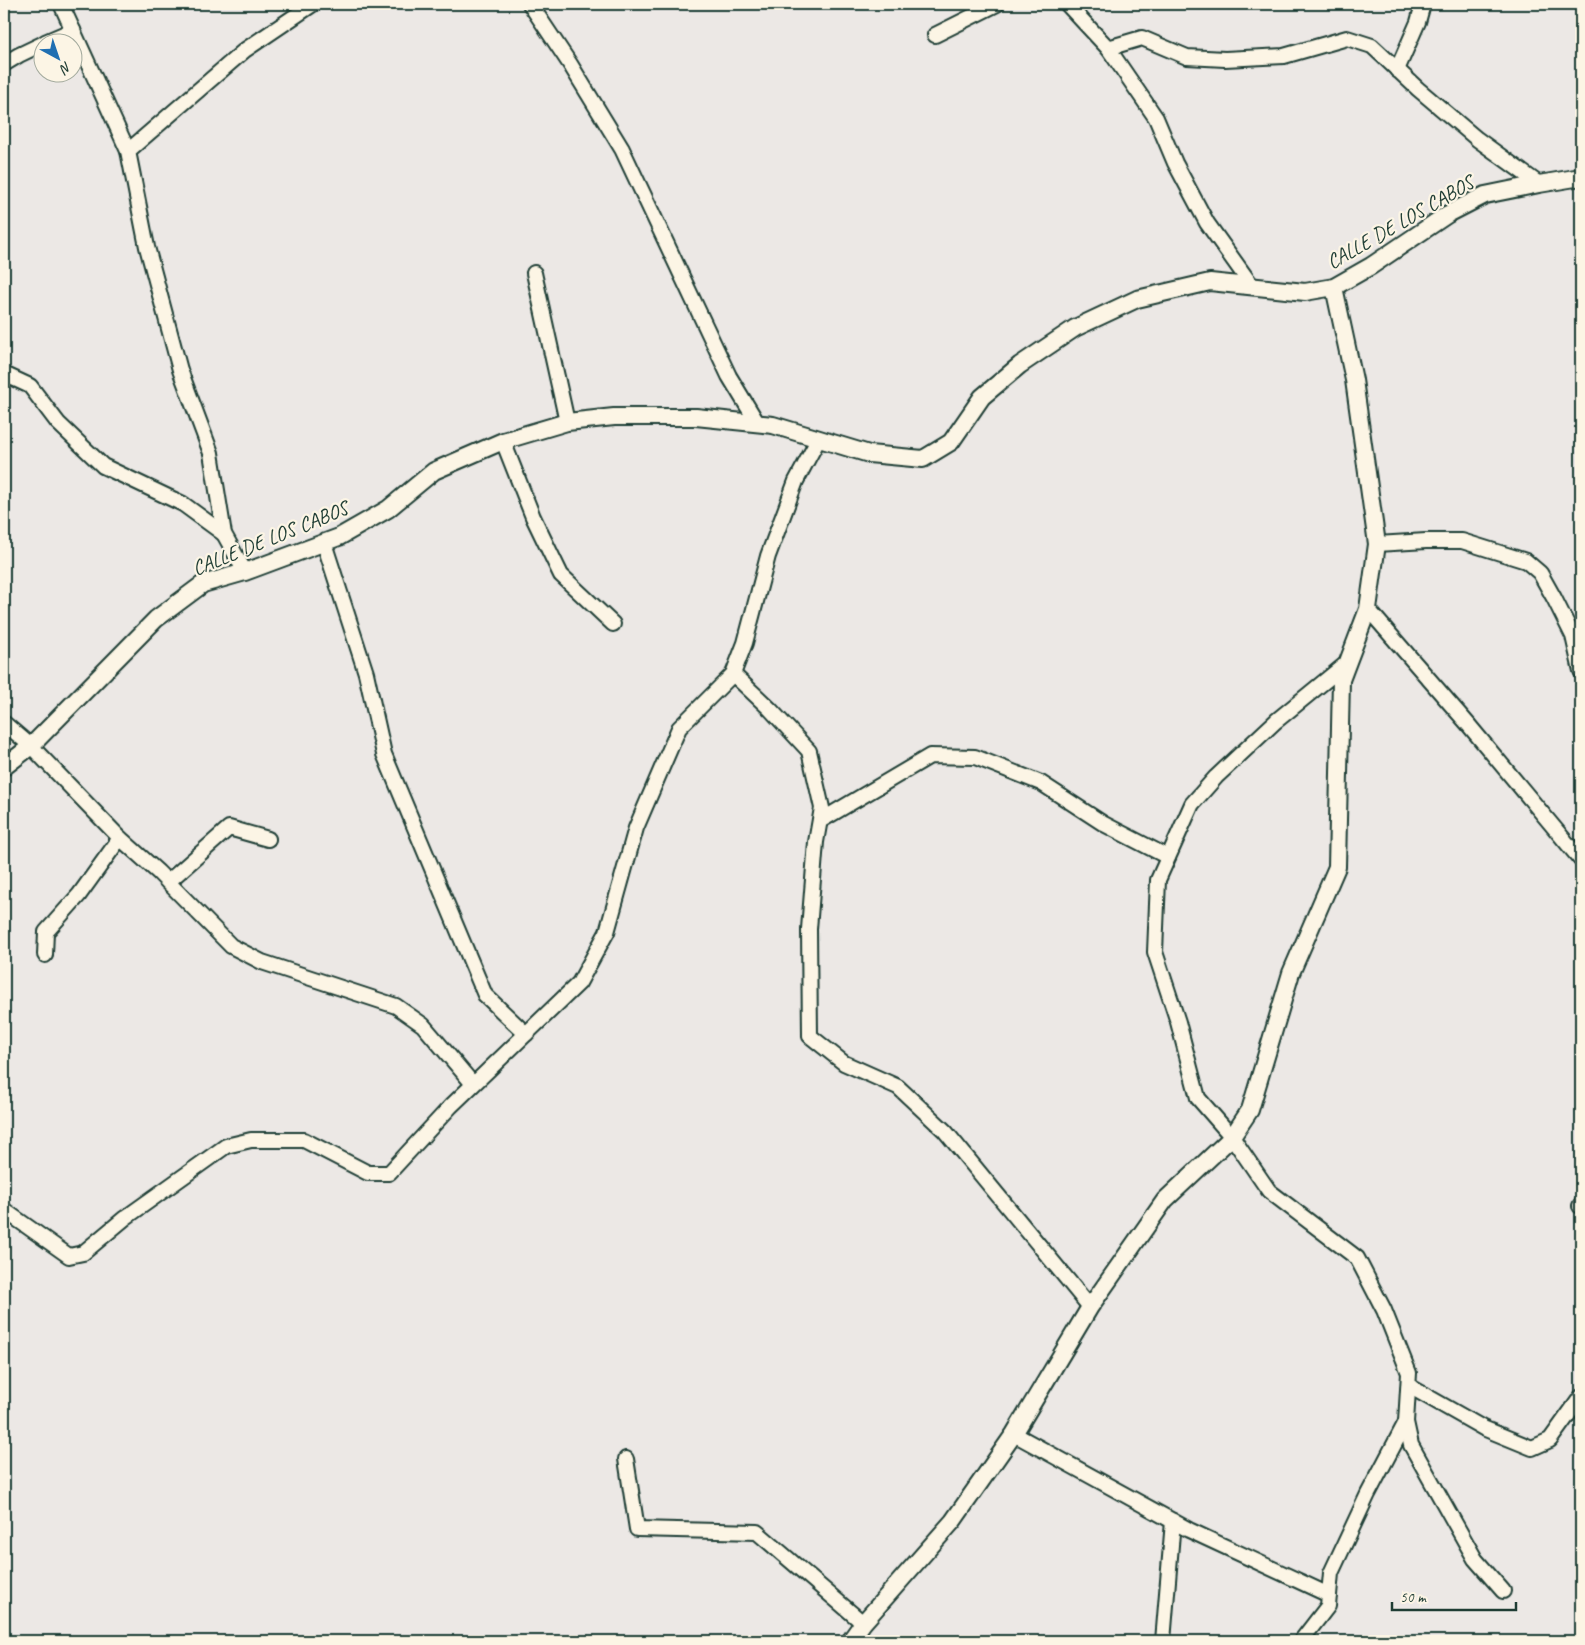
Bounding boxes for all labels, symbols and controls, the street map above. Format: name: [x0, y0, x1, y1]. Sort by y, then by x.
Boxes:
north arrow: [32, 32, 82, 82]
text: N: [55, 58, 75, 78]
street label: CALLE DE LOS CABOS: [1322, 168, 1481, 275]
street label: CALLE DE LOS CABOS: [188, 494, 354, 581]
scale bar: [1392, 1580, 1516, 1612]
text: 50 m: [1400, 1588, 1427, 1607]

